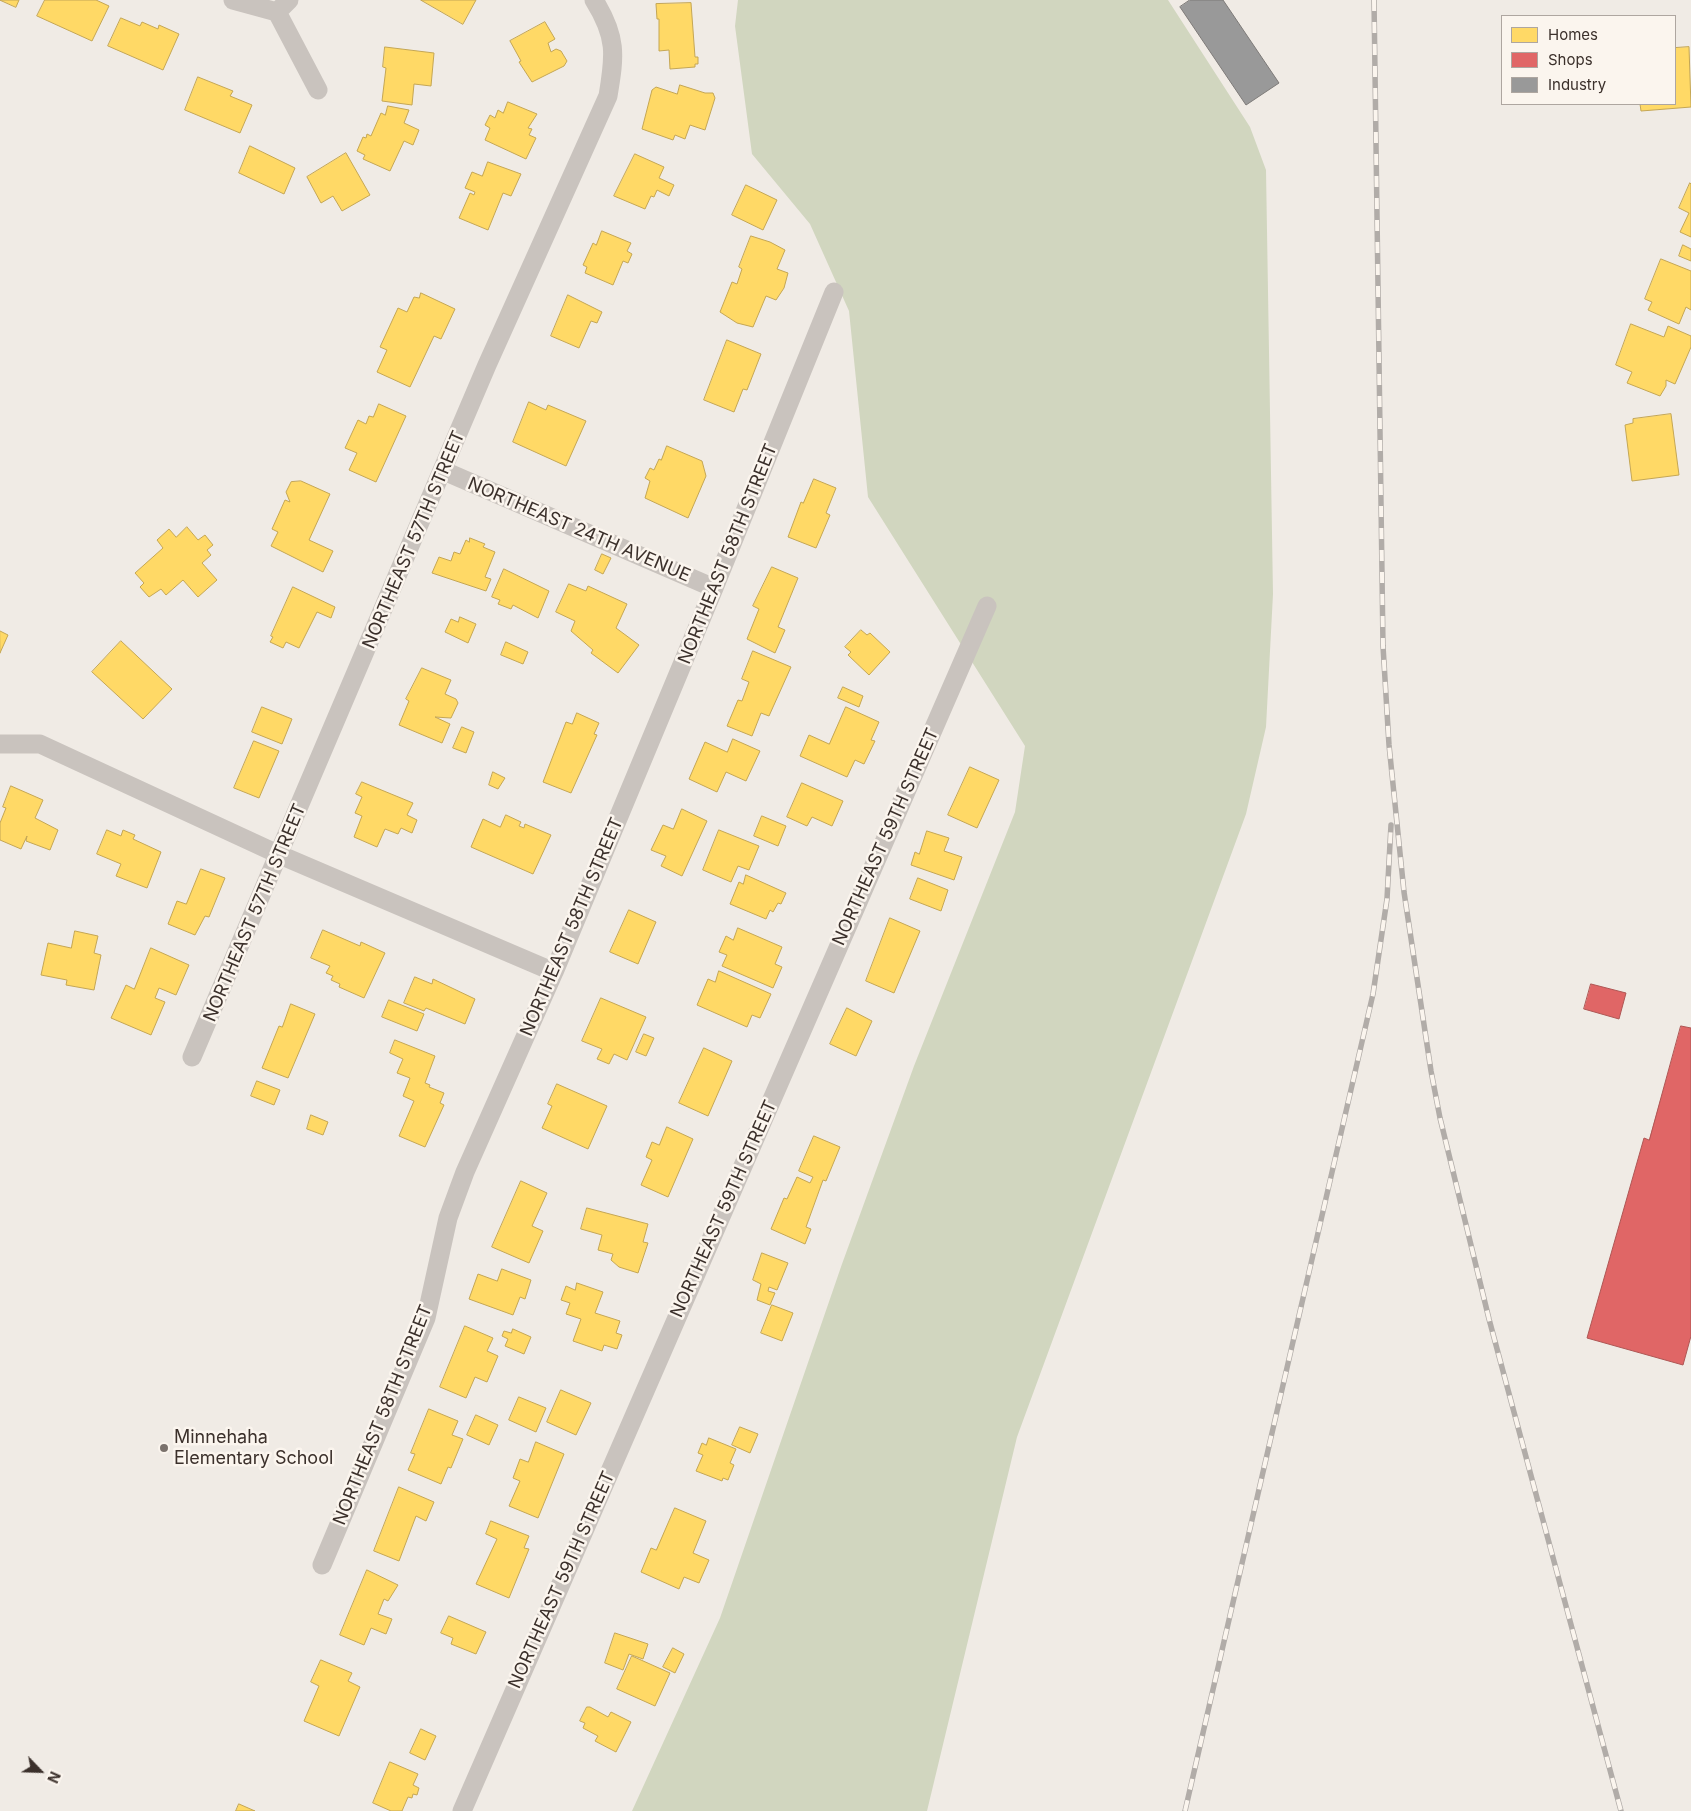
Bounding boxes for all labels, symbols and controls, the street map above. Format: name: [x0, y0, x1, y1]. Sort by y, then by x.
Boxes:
legend: [1501, 15, 1676, 105]
text: Homes: [1548, 25, 1598, 44]
text: Shops: [1548, 50, 1593, 69]
text: Industry: [1548, 75, 1606, 94]
street label: NORTHEAST 57TH STREET: [358, 428, 470, 652]
street label: NORTHEAST 58TH STREET: [674, 441, 782, 667]
street label: NORTHEAST 24TH AVENUE: [464, 473, 694, 587]
street label: NORTHEAST 59TH STREET: [828, 725, 944, 949]
street label: NORTHEAST 57TH STREET: [199, 801, 311, 1025]
street label: NORTHEAST 58TH STREET: [516, 814, 628, 1040]
street label: NORTHEAST 59TH STREET: [666, 1097, 782, 1321]
street label: NORTHEAST 58TH STREET: [329, 1302, 437, 1528]
place label: Minnehaha Elementary School: [174, 1427, 333, 1470]
marker: Minnehaha Elementary School: [158, 1442, 170, 1454]
street label: NORTHEAST 59TH STREET: [504, 1468, 620, 1692]
north arrow: [15, 1746, 65, 1796]
text: N: [44, 1769, 64, 1786]

